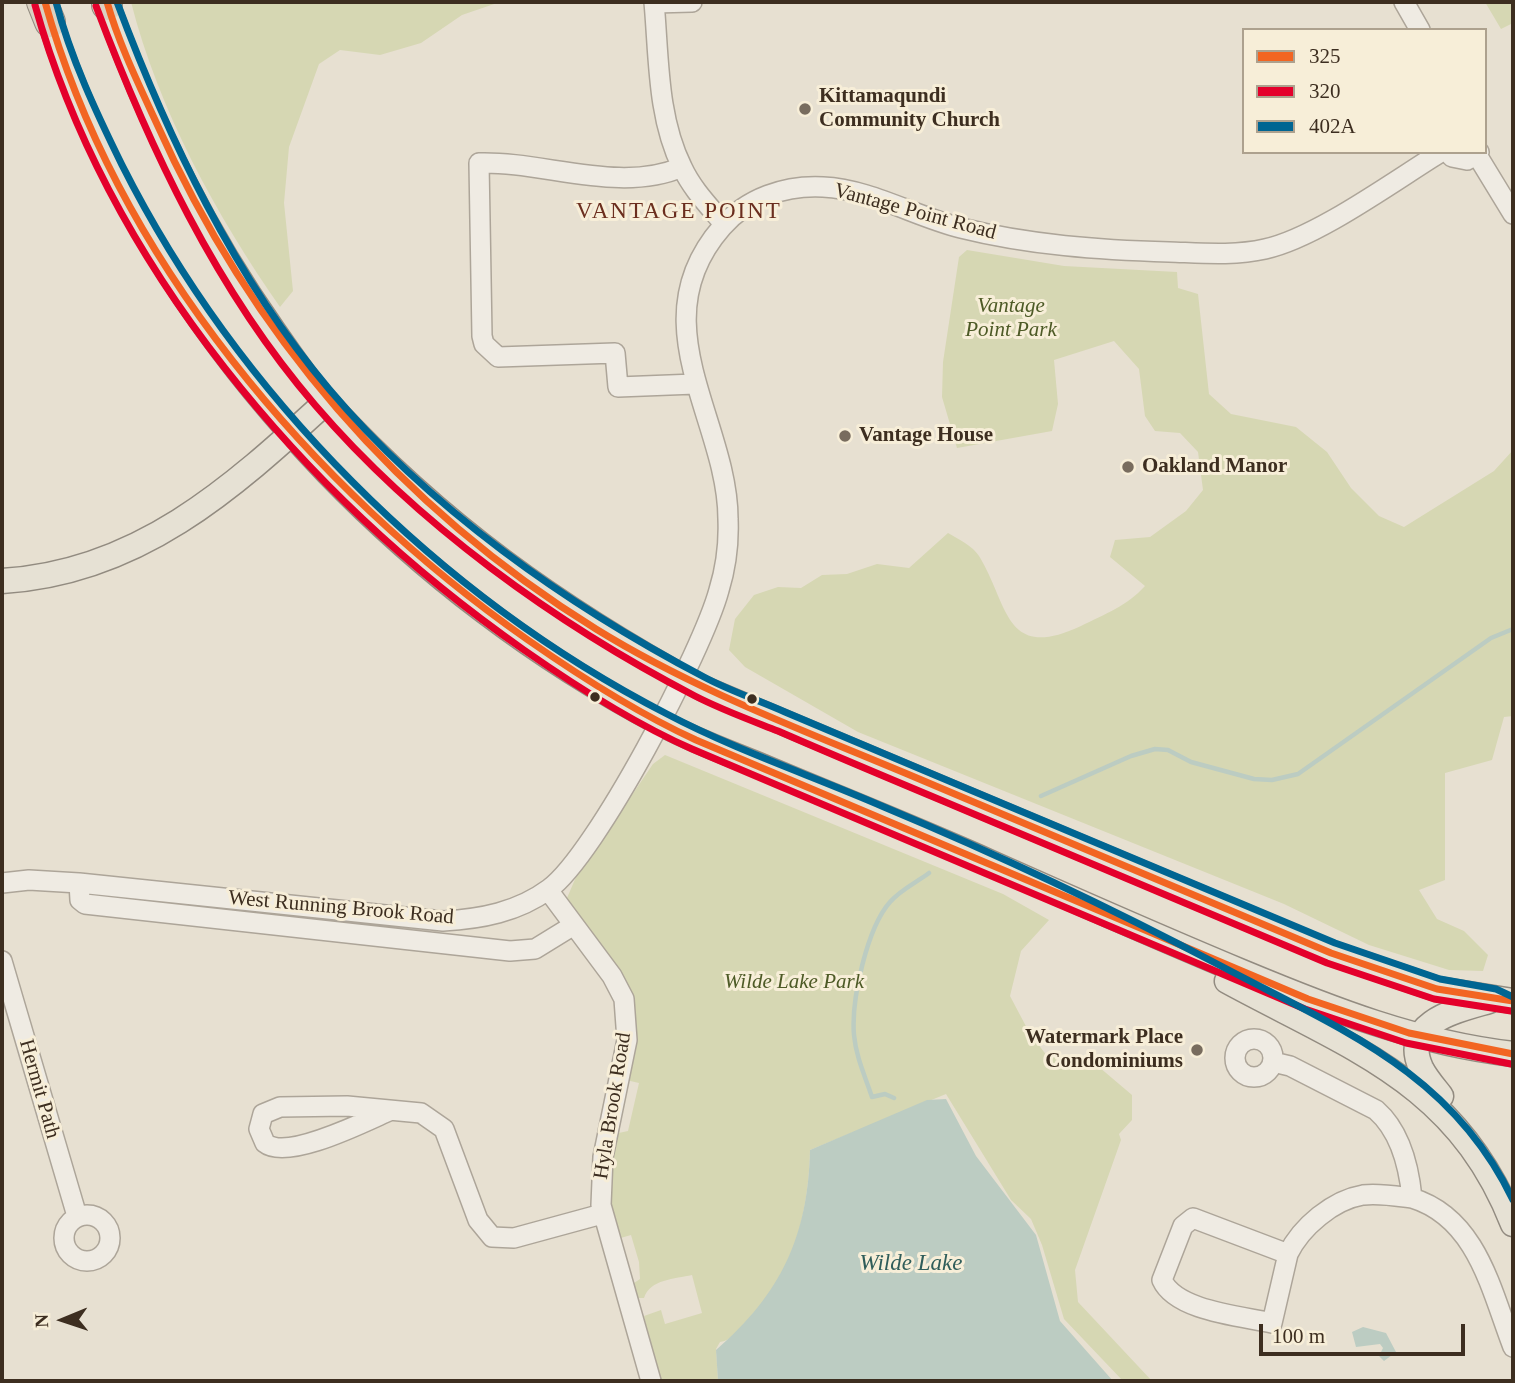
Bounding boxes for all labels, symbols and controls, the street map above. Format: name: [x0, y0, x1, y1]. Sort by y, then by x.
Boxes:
legend: [1242, 28, 1487, 154]
text: 325: [1309, 44, 1341, 68]
text: 320: [1309, 79, 1341, 103]
place label: Kittamaqundi Community Church: [819, 84, 1000, 134]
marker: Kittamaqundi Community Church: [797, 101, 813, 117]
text: 402A: [1309, 114, 1356, 138]
street label: Vantage Point Road: [831, 178, 999, 246]
district label: VANTAGE POINT: [578, 198, 780, 226]
park label: Vantage Point Park: [965, 293, 1057, 343]
place label: Vantage House: [859, 423, 993, 449]
marker: Vantage House: [837, 428, 853, 444]
place label: Oakland Manor: [1142, 454, 1287, 480]
marker: Oakland Manor: [1120, 459, 1136, 475]
unlabelled marker: [588, 690, 602, 704]
unlabelled marker: [745, 692, 759, 706]
street label: West Running Brook Road: [227, 886, 455, 930]
park label: Wilde Lake Park: [724, 969, 864, 995]
place label: Watermark Place Condominiums: [1025, 1025, 1183, 1075]
street label: Hyla Brook Road: [589, 1031, 637, 1181]
street label: Hermit Path: [13, 1036, 65, 1142]
marker: Watermark Place Condominiums: [1189, 1042, 1205, 1058]
water label: Wilde Lake: [860, 1250, 962, 1278]
north arrow: [28, 1285, 98, 1355]
scale bar: [1263, 1310, 1470, 1354]
text: N: [31, 1314, 52, 1328]
text: 100 m: [1272, 1324, 1325, 1348]

